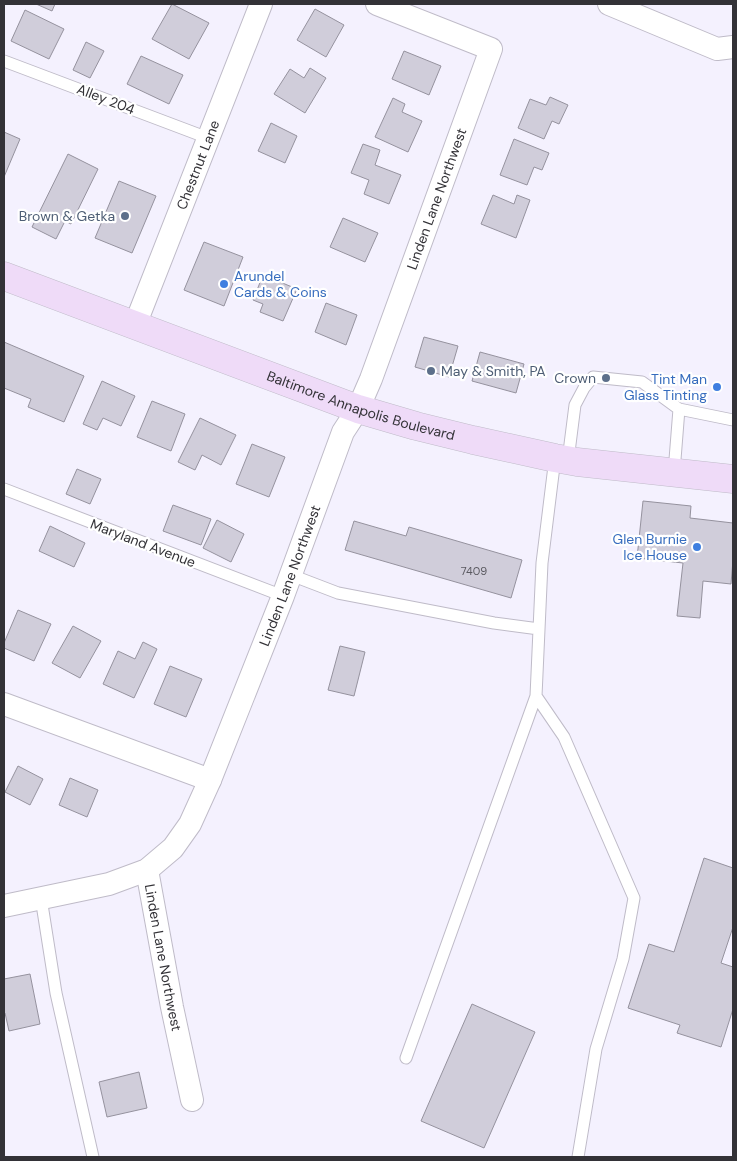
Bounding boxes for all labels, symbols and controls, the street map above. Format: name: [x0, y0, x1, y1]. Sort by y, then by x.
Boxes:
street label: Alley 204: [74, 80, 138, 118]
street label: Chestnut Lane: [172, 118, 224, 212]
street label: Linden Lane Northwest: [403, 126, 470, 272]
place label: Brown & Getka: [19, 207, 115, 225]
marker: Brown & Getka: [119, 210, 131, 222]
place label: Arundel Cards & Coins: [234, 267, 327, 301]
marker: Arundel Cards & Coins: [218, 278, 230, 290]
place label: May & Smith, PA: [441, 362, 546, 380]
marker: May & Smith, PA: [425, 365, 437, 377]
street label: Baltimore Annapolis Boulevard: [264, 367, 457, 444]
place label: Crown: [554, 369, 596, 387]
place label: Tint Man Glass Tinting: [624, 370, 707, 404]
marker: Crown: [600, 372, 612, 384]
marker: Tint Man Glass Tinting: [711, 381, 723, 393]
street label: Linden Lane Northwest: [255, 503, 325, 649]
street label: Maryland Avenue: [88, 515, 198, 571]
place label: Glen Burnie Ice House: [613, 530, 687, 564]
marker: Glen Burnie Ice House: [691, 541, 703, 553]
house number: 7409: [461, 564, 487, 578]
street label: Linden Lane Northwest: [141, 882, 186, 1033]

